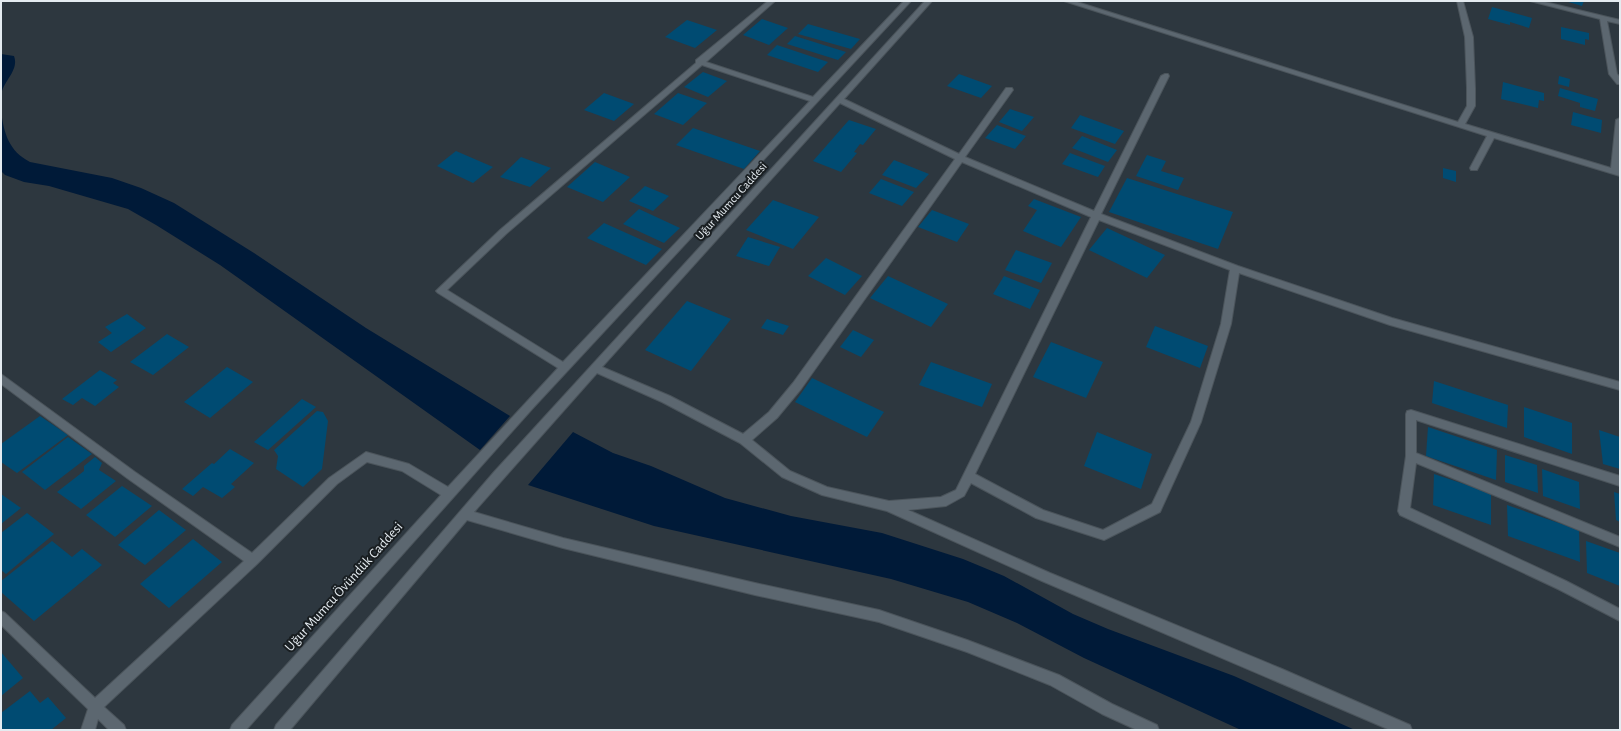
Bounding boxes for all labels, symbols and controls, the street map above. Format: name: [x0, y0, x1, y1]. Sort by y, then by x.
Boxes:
street label: Uğur Mumcu Caddesi: [693, 160, 769, 242]
street label: Uğur Mumcu Övündük Caddesi: [280, 518, 406, 654]

